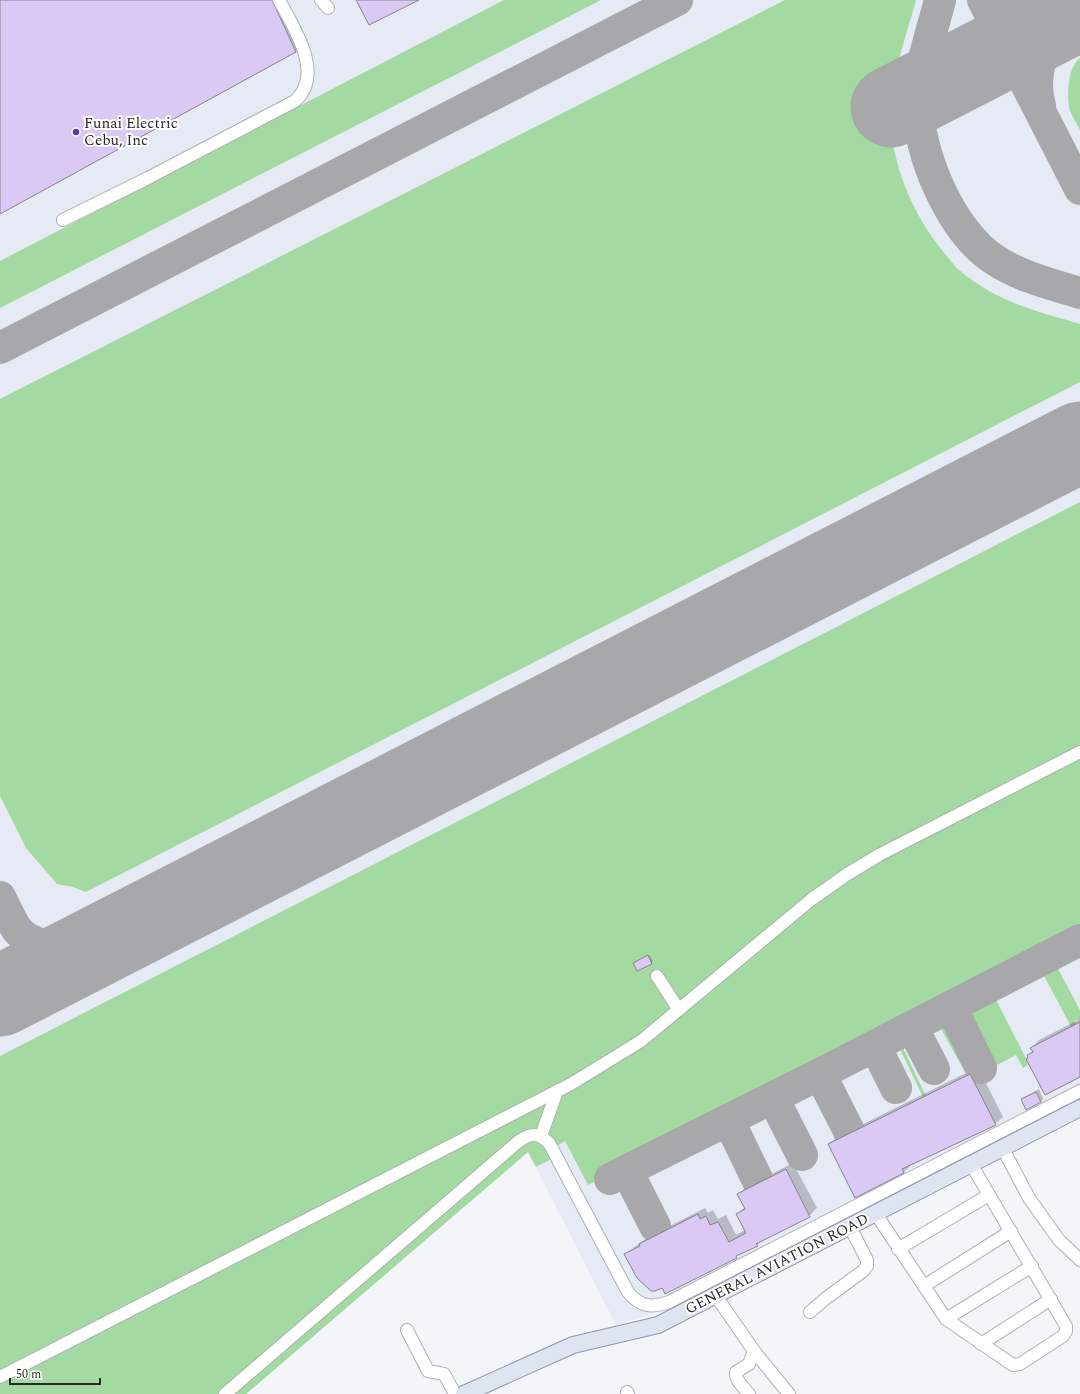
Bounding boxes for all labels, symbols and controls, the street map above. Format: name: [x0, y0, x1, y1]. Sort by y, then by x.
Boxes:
place label: Funai Electric Cebu, Inc: [84, 112, 178, 152]
marker: Funai Electric Cebu, Inc: [71, 127, 81, 137]
street label: GENERAL AVIATION ROAD: [681, 1208, 873, 1320]
scale bar: [10, 1360, 100, 1386]
text: 50 m: [16, 1365, 41, 1384]

